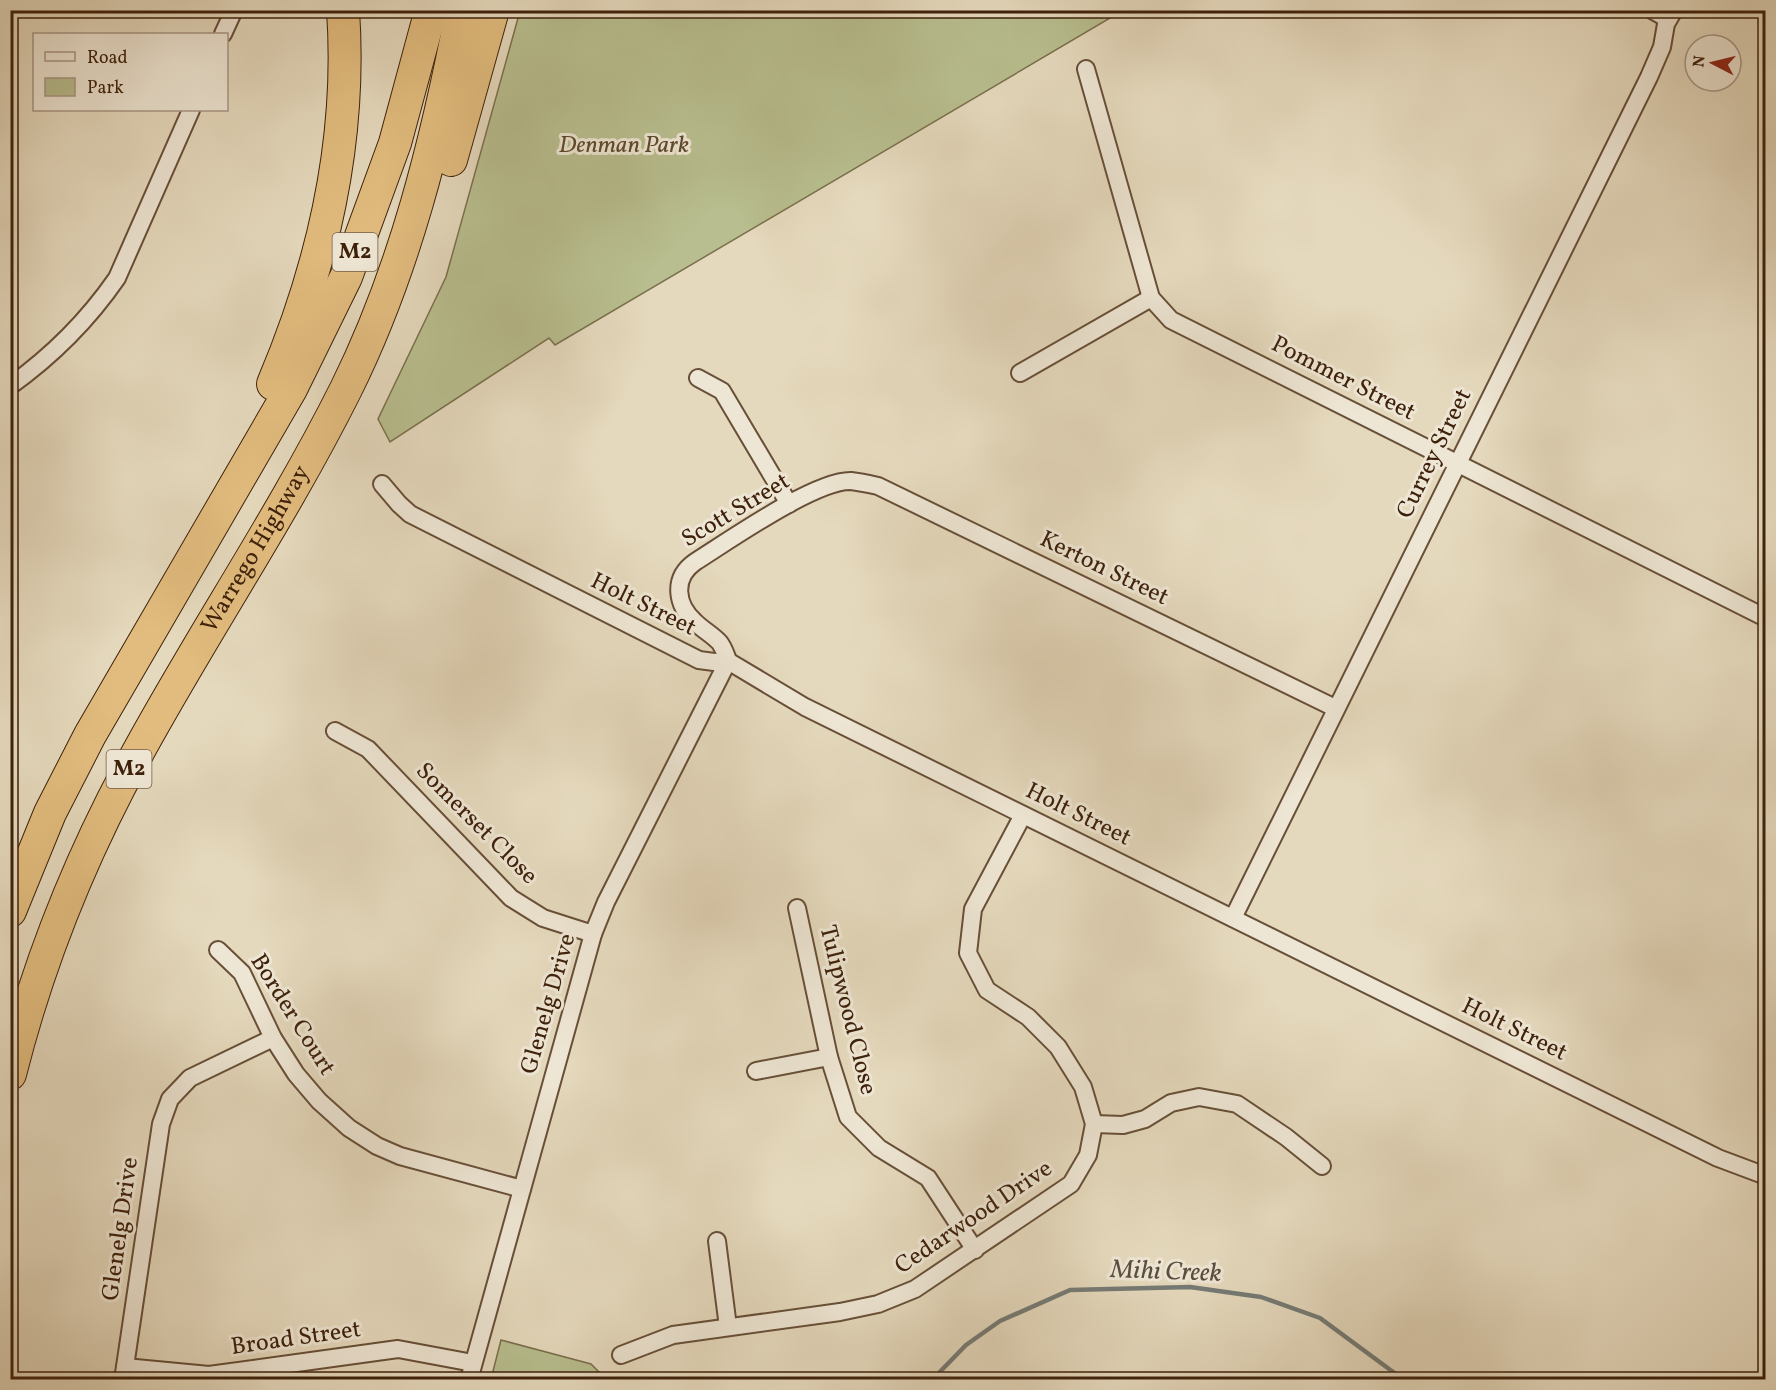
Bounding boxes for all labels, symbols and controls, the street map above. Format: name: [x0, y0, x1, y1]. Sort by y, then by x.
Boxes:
legend: [33, 33, 228, 111]
north arrow: [1683, 33, 1743, 93]
text: Road: [87, 46, 128, 71]
text: N: [1688, 54, 1712, 69]
text: Park: [87, 76, 124, 101]
park label: Denman Park: [559, 129, 689, 163]
road number: M2: [332, 233, 378, 271]
street label: Pommer Street: [1265, 328, 1421, 430]
street label: Currey Street: [1389, 383, 1481, 525]
street label: Warrego Highway: [193, 459, 319, 640]
street label: Scott Street: [675, 465, 797, 557]
street label: Kerton Street: [1034, 523, 1174, 615]
street label: Holt Street: [584, 565, 702, 645]
road number: M2: [106, 750, 152, 788]
street label: Somerset Close: [407, 755, 545, 893]
street label: Holt Street: [1019, 775, 1137, 855]
street label: Tulipwood Close: [809, 922, 885, 1098]
street label: Glenelg Drive: [513, 930, 585, 1078]
street label: Border Court: [241, 947, 343, 1083]
street label: Holt Street: [1455, 990, 1573, 1070]
street label: Cedarwood Drive: [888, 1153, 1060, 1283]
street label: Glenelg Drive: [94, 1155, 148, 1303]
water label: Mihi Creek: [1109, 1252, 1222, 1292]
street label: Broad Street: [229, 1313, 363, 1365]

